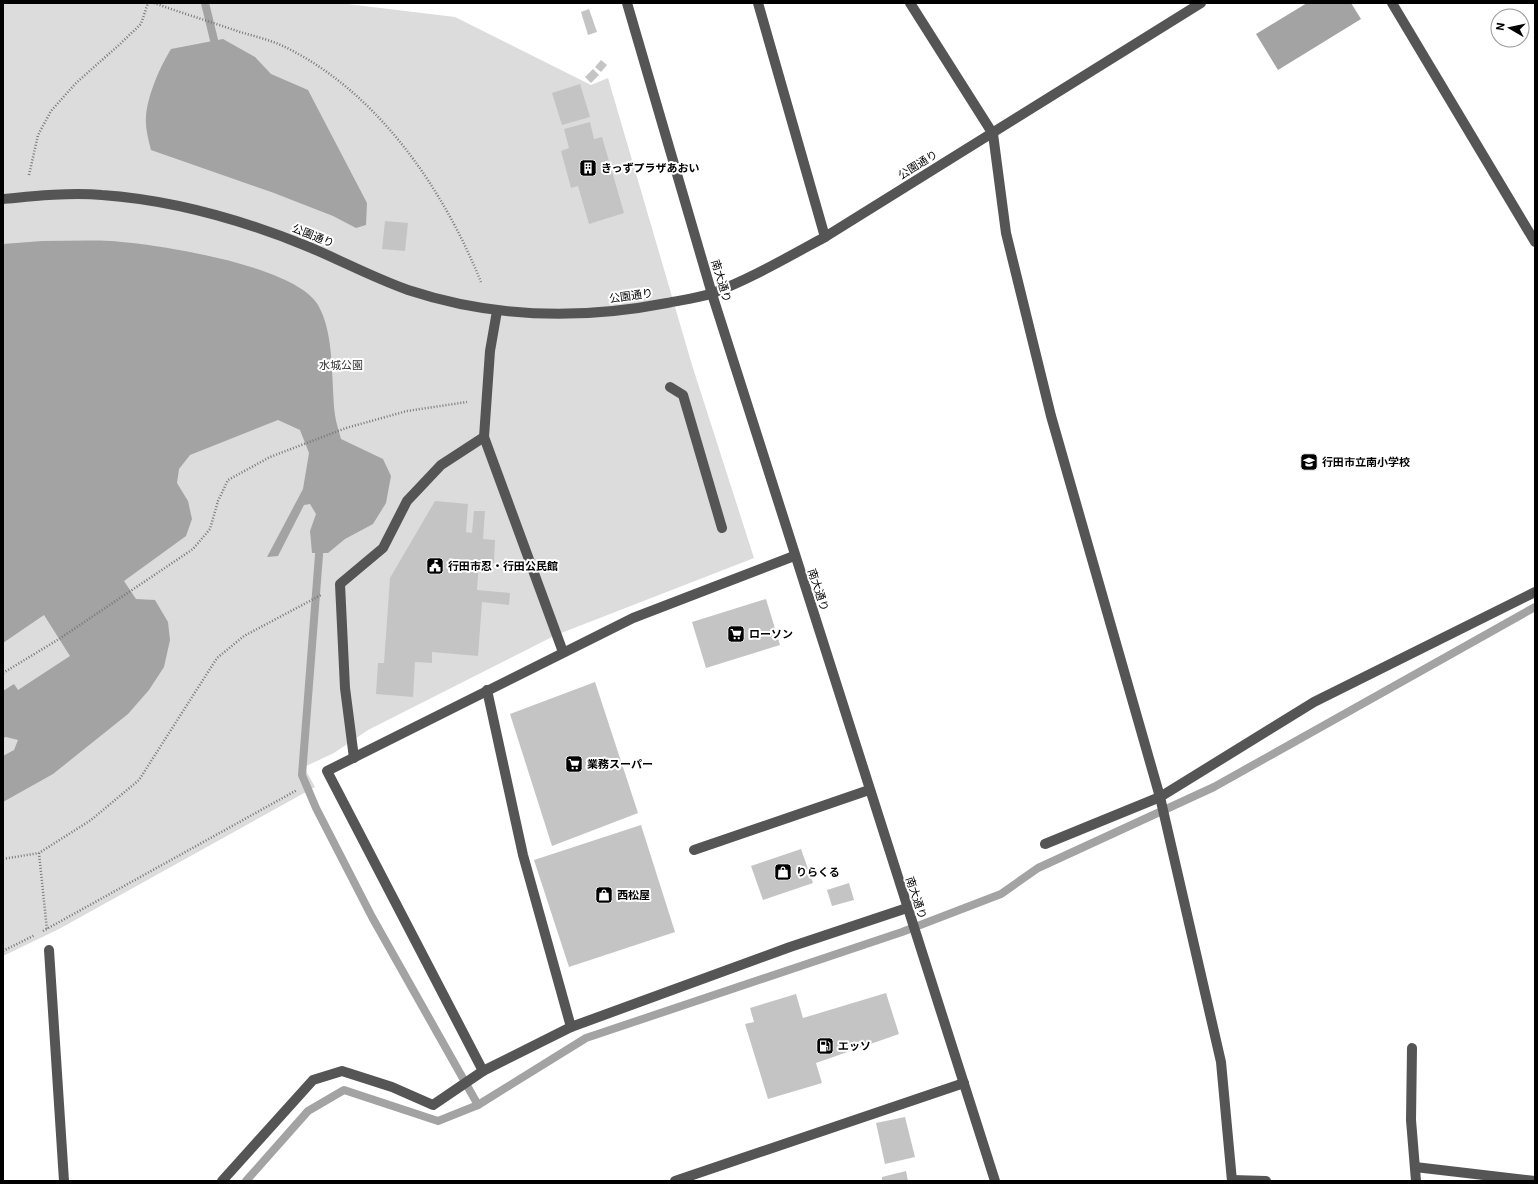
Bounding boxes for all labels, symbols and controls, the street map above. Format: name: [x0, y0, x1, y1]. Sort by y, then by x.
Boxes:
north arrow: [1490, 8, 1530, 48]
text: N: [1494, 21, 1508, 31]
street label: 公園通り: [896, 148, 940, 182]
building icon: きっずプラザあおい: [578, 158, 598, 178]
place label: きっずプラザあおい: [601, 162, 700, 175]
street label: 公園通り: [290, 222, 336, 250]
street label: 南大通り: [708, 258, 734, 304]
street label: 公園通り: [608, 287, 654, 305]
park label: 水城公園: [319, 359, 363, 372]
school or university icon: 行田市立南小学校: [1299, 452, 1319, 472]
place label: 行田市立南小学校: [1322, 456, 1410, 469]
public building icon: 行田市忍・行田公民館: [425, 556, 445, 576]
place label: 行田市忍・行田公民館: [448, 560, 558, 573]
street label: 南大通り: [805, 567, 831, 613]
supermarket icon: ローソン: [726, 624, 746, 644]
place label: ローソン: [749, 628, 793, 641]
supermarket icon: 業務スーパー: [564, 754, 584, 774]
place label: 業務スーパー: [587, 758, 653, 771]
shop icon: りらくる: [773, 862, 793, 882]
place label: りらくる: [796, 866, 840, 879]
street label: 南大通り: [903, 875, 929, 921]
shop icon: 西松屋: [594, 885, 614, 905]
place label: 西松屋: [617, 889, 650, 902]
fuel station icon: エッソ: [815, 1036, 835, 1056]
place label: エッソ: [838, 1040, 871, 1053]

